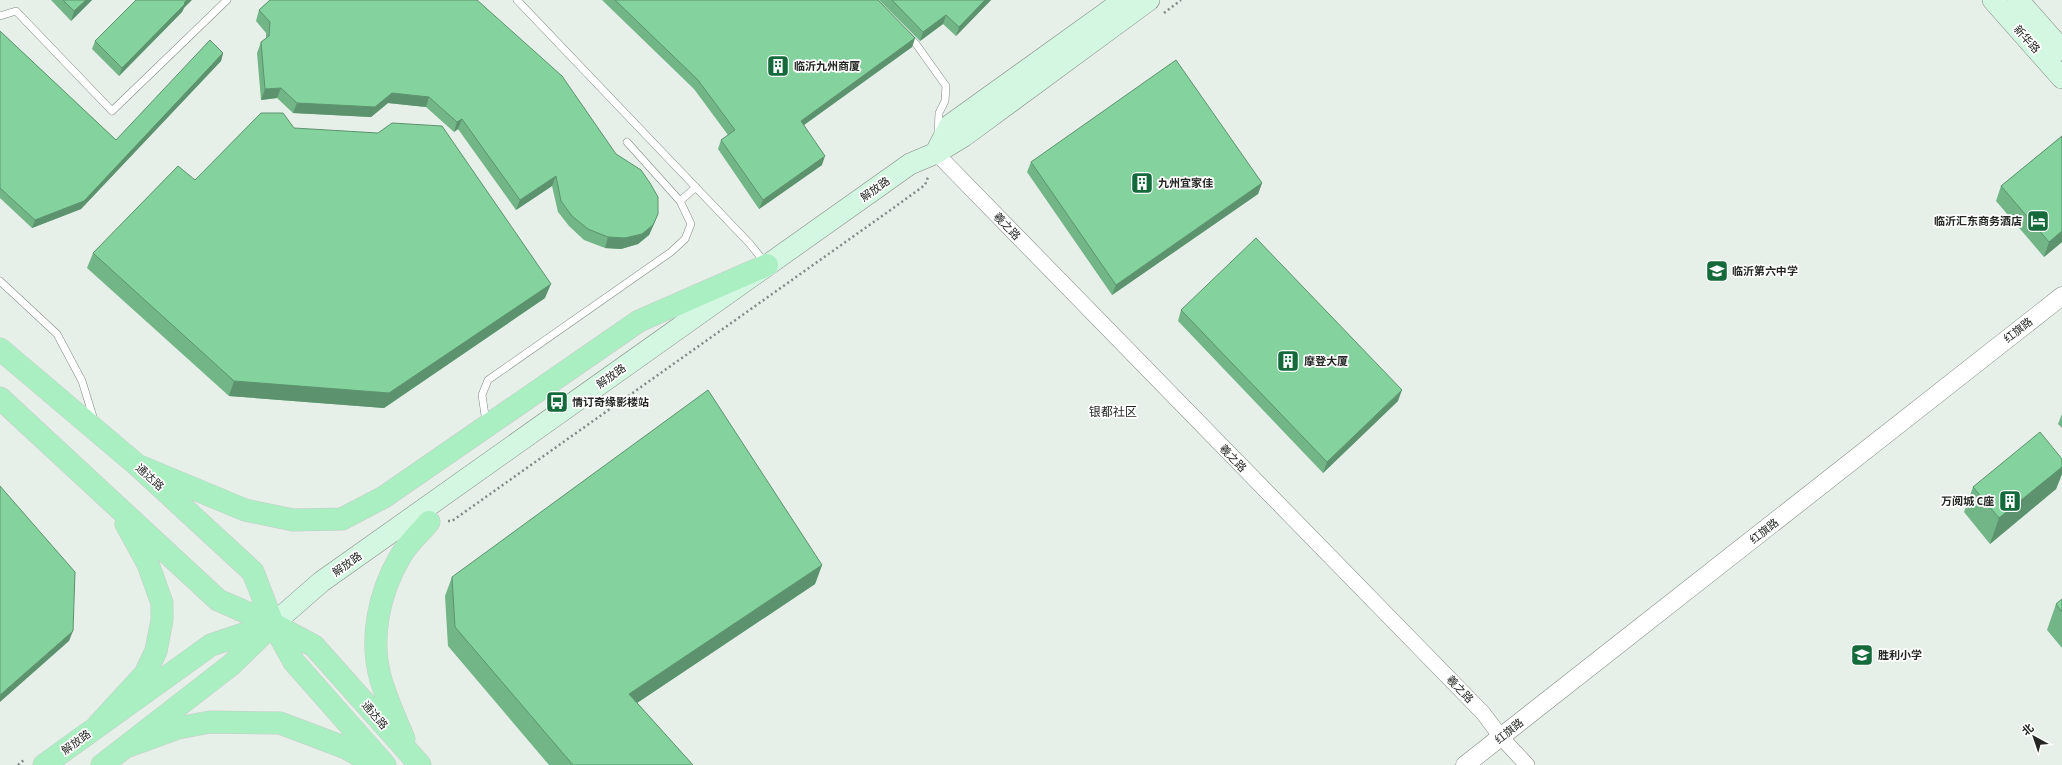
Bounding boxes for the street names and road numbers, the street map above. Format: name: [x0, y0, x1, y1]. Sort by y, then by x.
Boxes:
street label: 新华路: [2011, 22, 2043, 56]
street label: 解放路: [857, 174, 893, 204]
street label: 羲之路: [991, 209, 1023, 243]
street label: 红旗路: [2001, 314, 2035, 346]
street label: 解放路: [593, 361, 629, 391]
street label: 羲之路: [1217, 441, 1249, 475]
street label: 通达路: [133, 461, 167, 493]
street label: 红旗路: [1747, 515, 1781, 547]
street label: 解放路: [329, 549, 365, 579]
street label: 羲之路: [1444, 672, 1476, 706]
street label: 通达路: [359, 698, 391, 732]
street label: 红旗路: [1492, 715, 1526, 747]
street label: 解放路: [59, 727, 93, 757]

